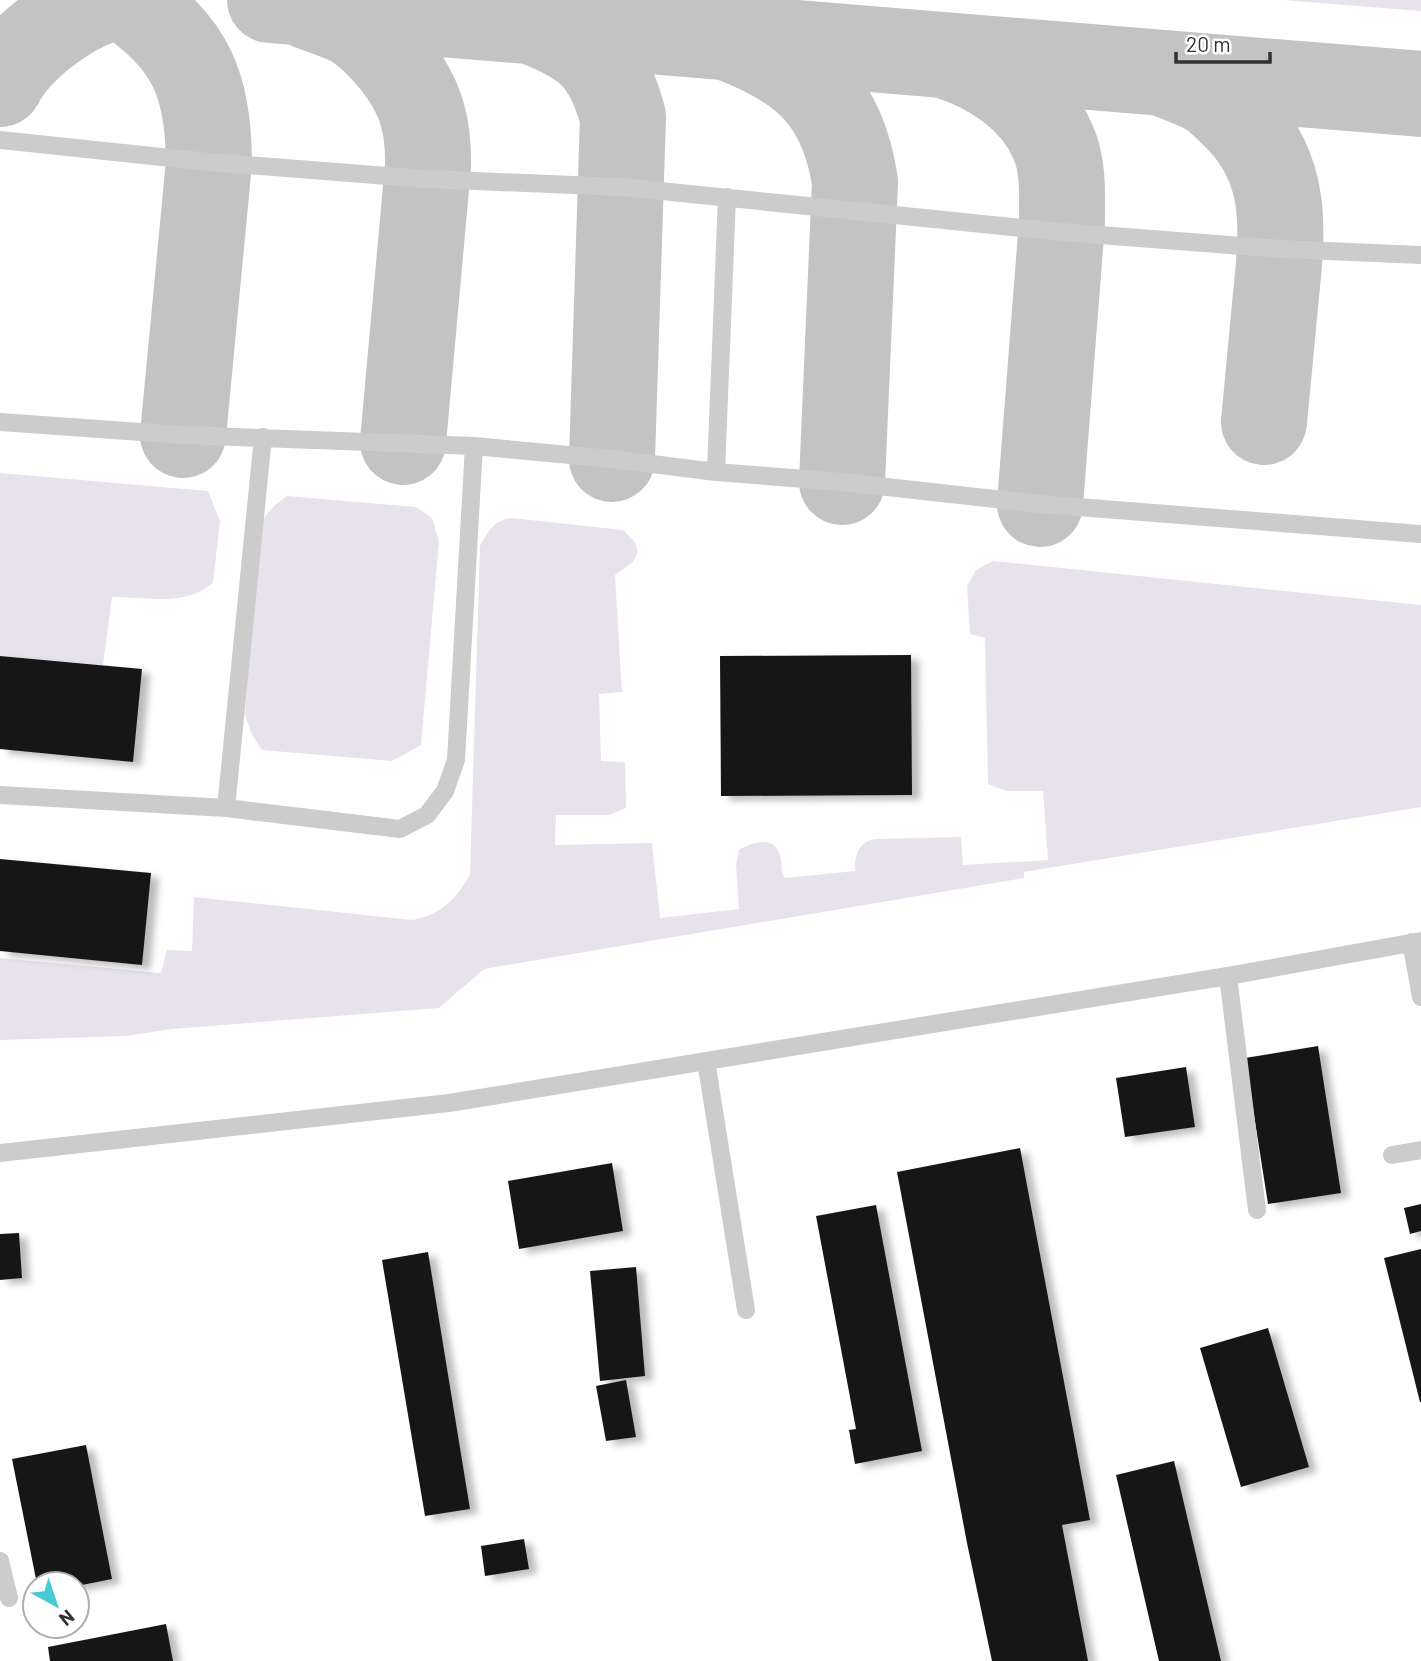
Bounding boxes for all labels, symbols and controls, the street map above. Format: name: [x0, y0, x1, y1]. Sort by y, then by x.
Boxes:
scale bar: [1176, 21, 1270, 65]
text: 20 m: [1186, 31, 1231, 56]
north arrow: [21, 1570, 91, 1640]
text: N: [55, 1606, 79, 1631]

